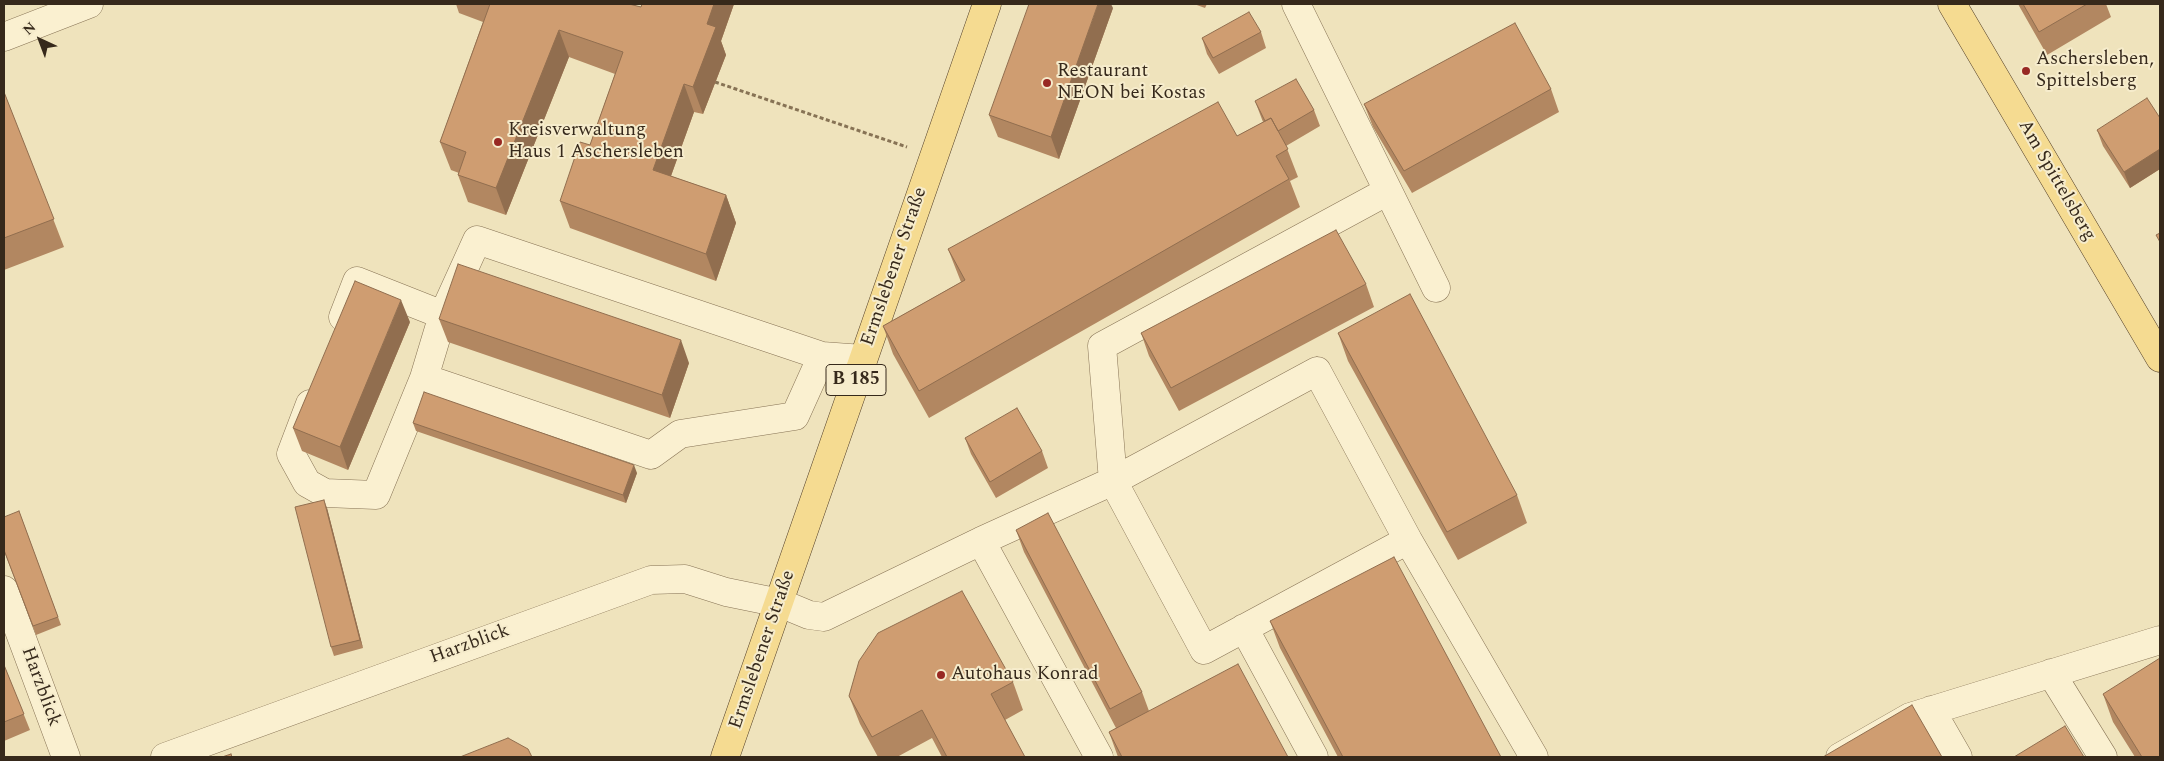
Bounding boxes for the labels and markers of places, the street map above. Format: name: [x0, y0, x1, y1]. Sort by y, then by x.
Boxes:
place label: Aschersleben, Spittelsberg: [2036, 49, 2154, 93]
place label: Restaurant NEON bei Kostas: [1057, 61, 1206, 105]
marker: Aschersleben, Spittelsberg: [2020, 65, 2032, 77]
marker: Restaurant NEON bei Kostas: [1041, 77, 1053, 89]
place label: Kreisverwaltung Haus 1 Aschersleben: [508, 120, 684, 164]
marker: Kreisverwaltung Haus 1 Aschersleben: [492, 136, 504, 148]
place label: Autohaus Konrad: [951, 664, 1099, 686]
marker: Autohaus Konrad: [935, 669, 947, 681]

